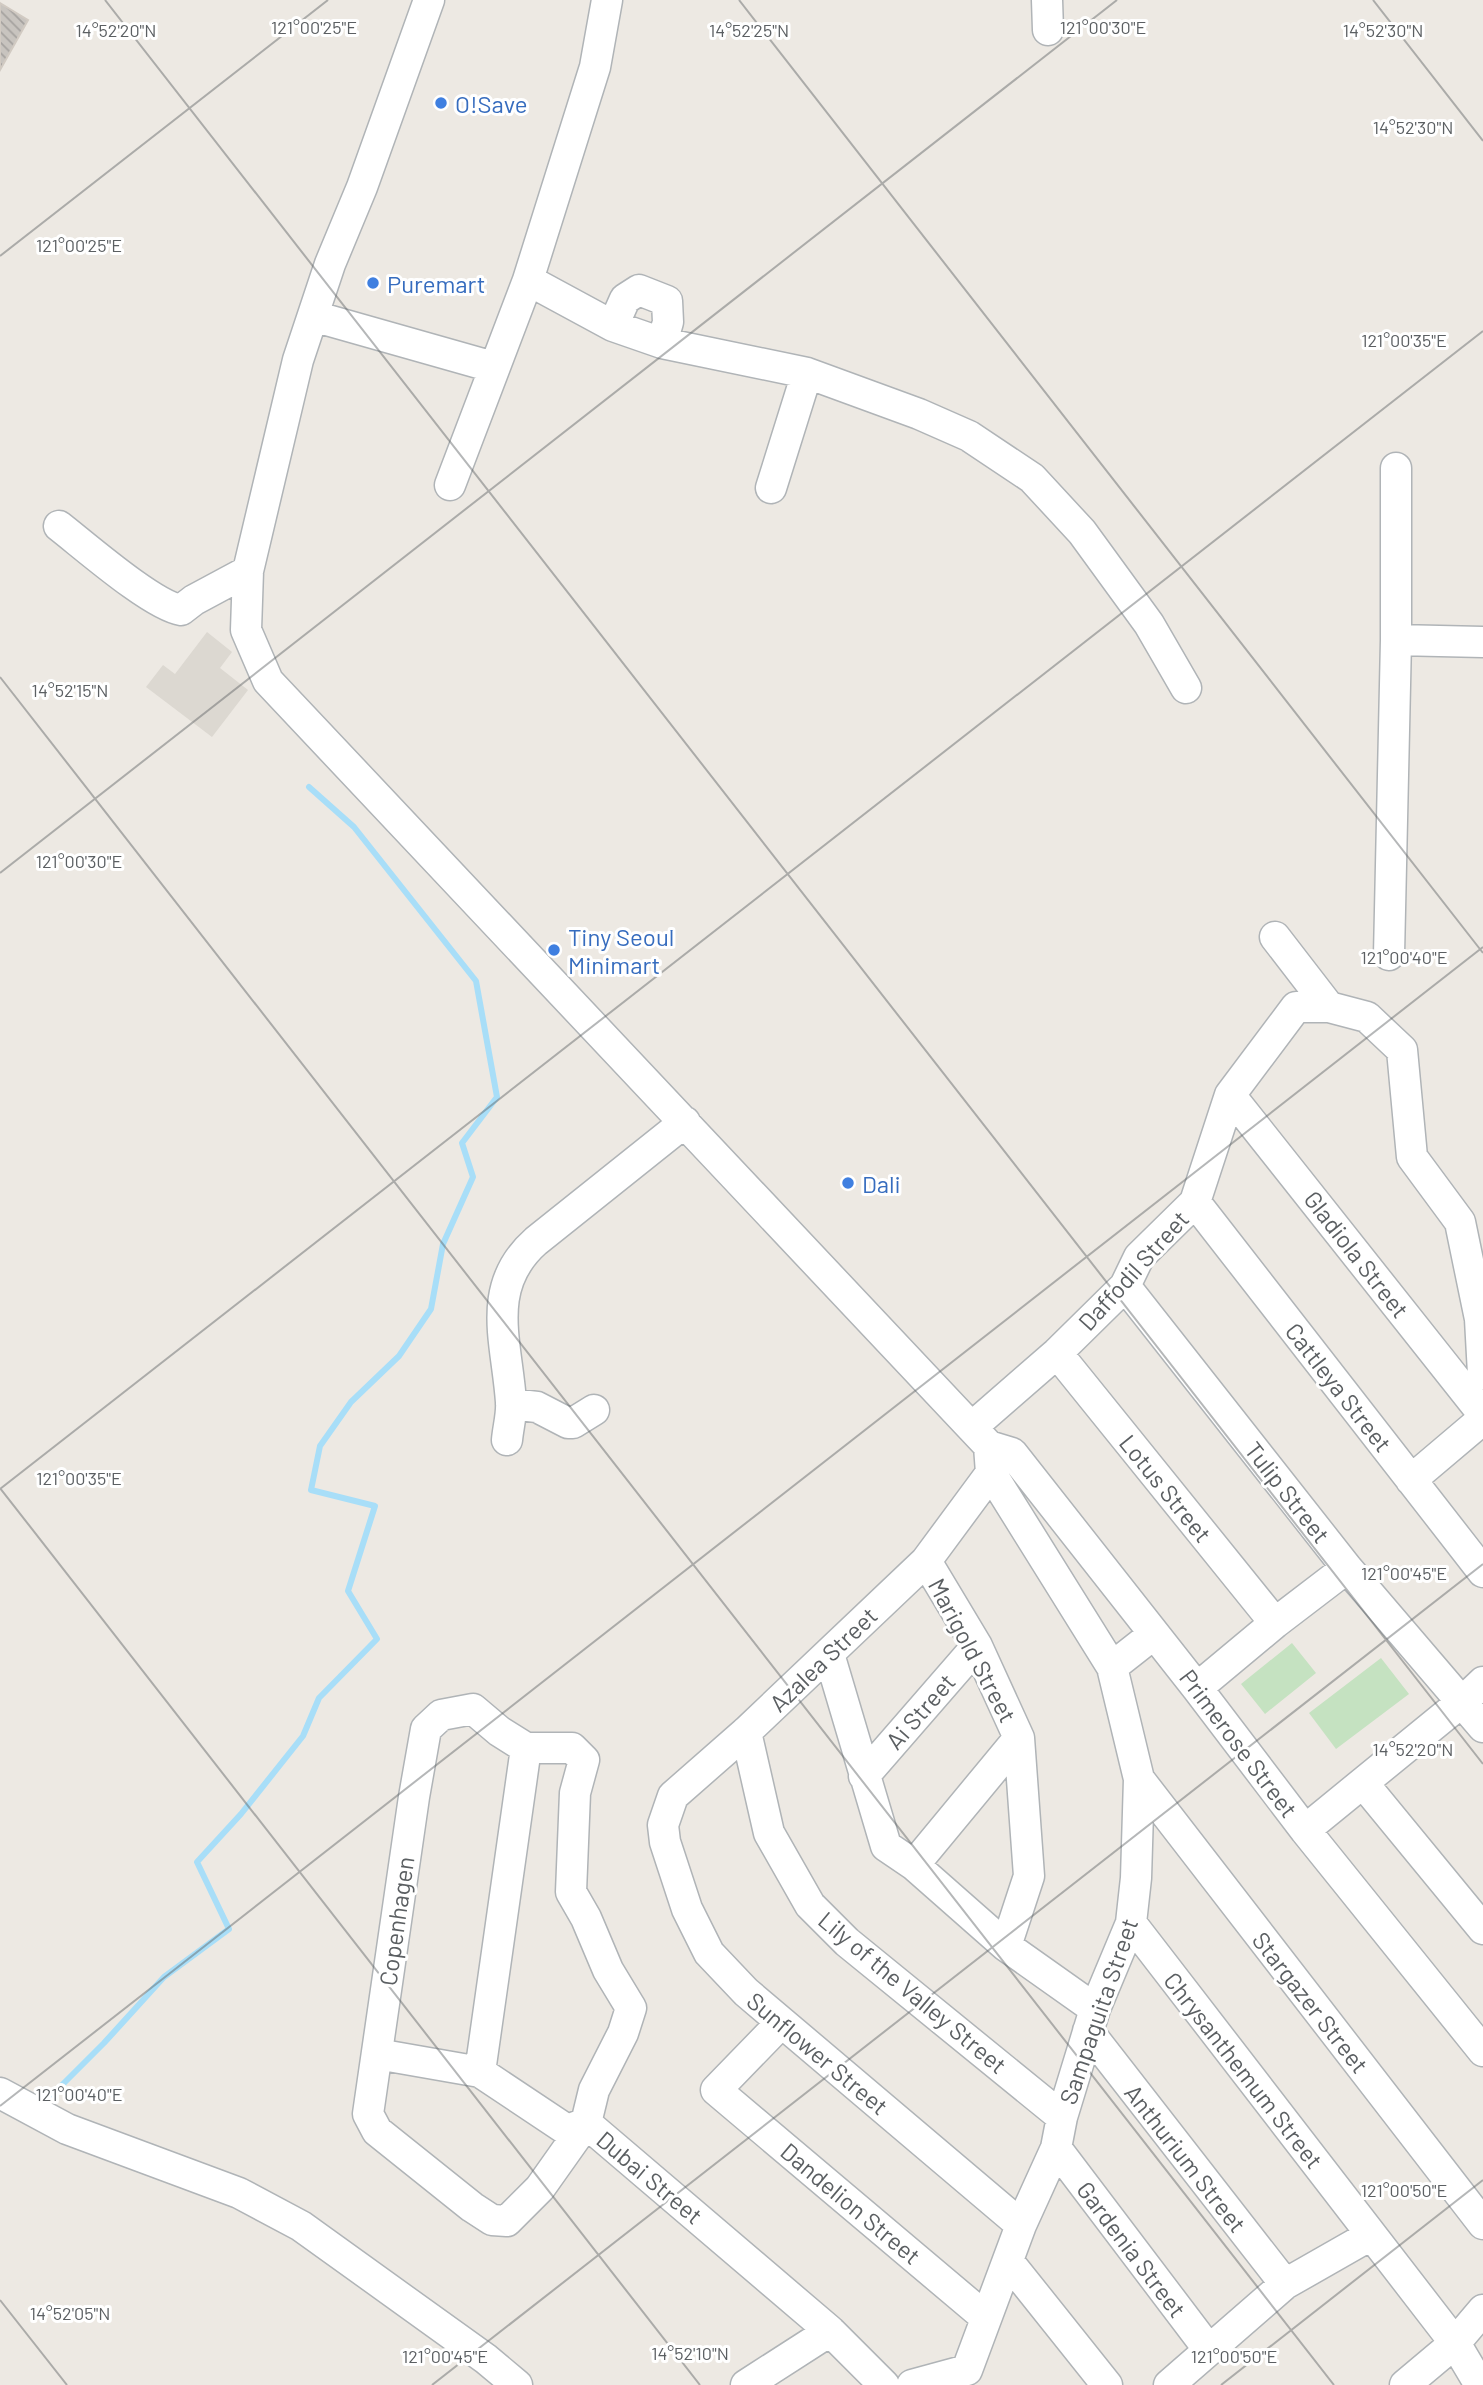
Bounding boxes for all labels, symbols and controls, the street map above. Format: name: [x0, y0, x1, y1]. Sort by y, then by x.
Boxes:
text: 121°00'25"E: [271, 16, 357, 38]
text: 121°00'30"E: [1060, 16, 1146, 38]
text: 14°52'20"N: [75, 19, 157, 41]
text: 14°52'25"N: [709, 19, 789, 41]
text: 14°52'30"N: [1343, 19, 1423, 41]
place label: O!Save: [455, 89, 527, 118]
marker: O!Save: [433, 95, 449, 111]
text: 14°52'30"N: [1373, 116, 1453, 138]
text: 121°00'25"E: [36, 234, 122, 256]
place label: Puremart: [387, 269, 485, 298]
marker: Puremart: [365, 275, 381, 291]
text: 121°00'35"E: [1361, 329, 1447, 351]
text: 14°52'15"N: [32, 679, 108, 701]
text: 121°00'30"E: [36, 850, 122, 872]
place label: Tiny Seoul Minimart: [568, 922, 674, 979]
marker: Tiny Seoul Minimart: [546, 942, 562, 958]
text: 121°00'40"E: [1360, 946, 1448, 968]
place label: Dali: [862, 1169, 901, 1198]
marker: Dali: [840, 1175, 856, 1191]
street label: Gladiola Street: [1299, 1185, 1415, 1323]
street label: Daffodil Street: [1072, 1204, 1194, 1336]
street label: Cattleya Street: [1280, 1317, 1398, 1457]
street label: Lotus Street: [1114, 1428, 1218, 1548]
street label: Tulip Street: [1239, 1436, 1337, 1548]
text: 121°00'35"E: [36, 1467, 122, 1489]
text: 121°00'45"E: [1361, 1562, 1447, 1584]
street label: Marigold Street: [923, 1573, 1023, 1727]
street label: Azalea Street: [763, 1601, 883, 1717]
street label: Primerose Street: [1174, 1663, 1304, 1823]
street label: Ai Street: [879, 1667, 961, 1755]
text: 14°52'20"N: [1372, 1738, 1454, 1760]
street label: Copenhagen: [373, 1855, 419, 1987]
street label: Lily of the Valley Street: [813, 1905, 1013, 2079]
street label: Sampaguita Street: [1053, 1914, 1143, 2108]
street label: Stargazer Street: [1247, 1926, 1375, 2078]
street label: Chrysanthemum Street: [1158, 1966, 1330, 2174]
street label: Sunflower Street: [742, 1986, 894, 2120]
street label: Anthurium Street: [1119, 2078, 1253, 2238]
text: 121°00'40"E: [35, 2083, 123, 2105]
street label: Dubai Street: [591, 2124, 709, 2230]
street label: Dandelion Street: [775, 2136, 927, 2270]
street label: Gardenia Street: [1071, 2175, 1193, 2323]
text: 121°00'50"E: [1361, 2179, 1447, 2201]
text: 14°52'05"N: [30, 2302, 110, 2324]
text: 14°52'10"N: [651, 2342, 729, 2364]
text: 121°00'45"E: [402, 2345, 488, 2367]
text: 121°00'50"E: [1191, 2345, 1277, 2367]

